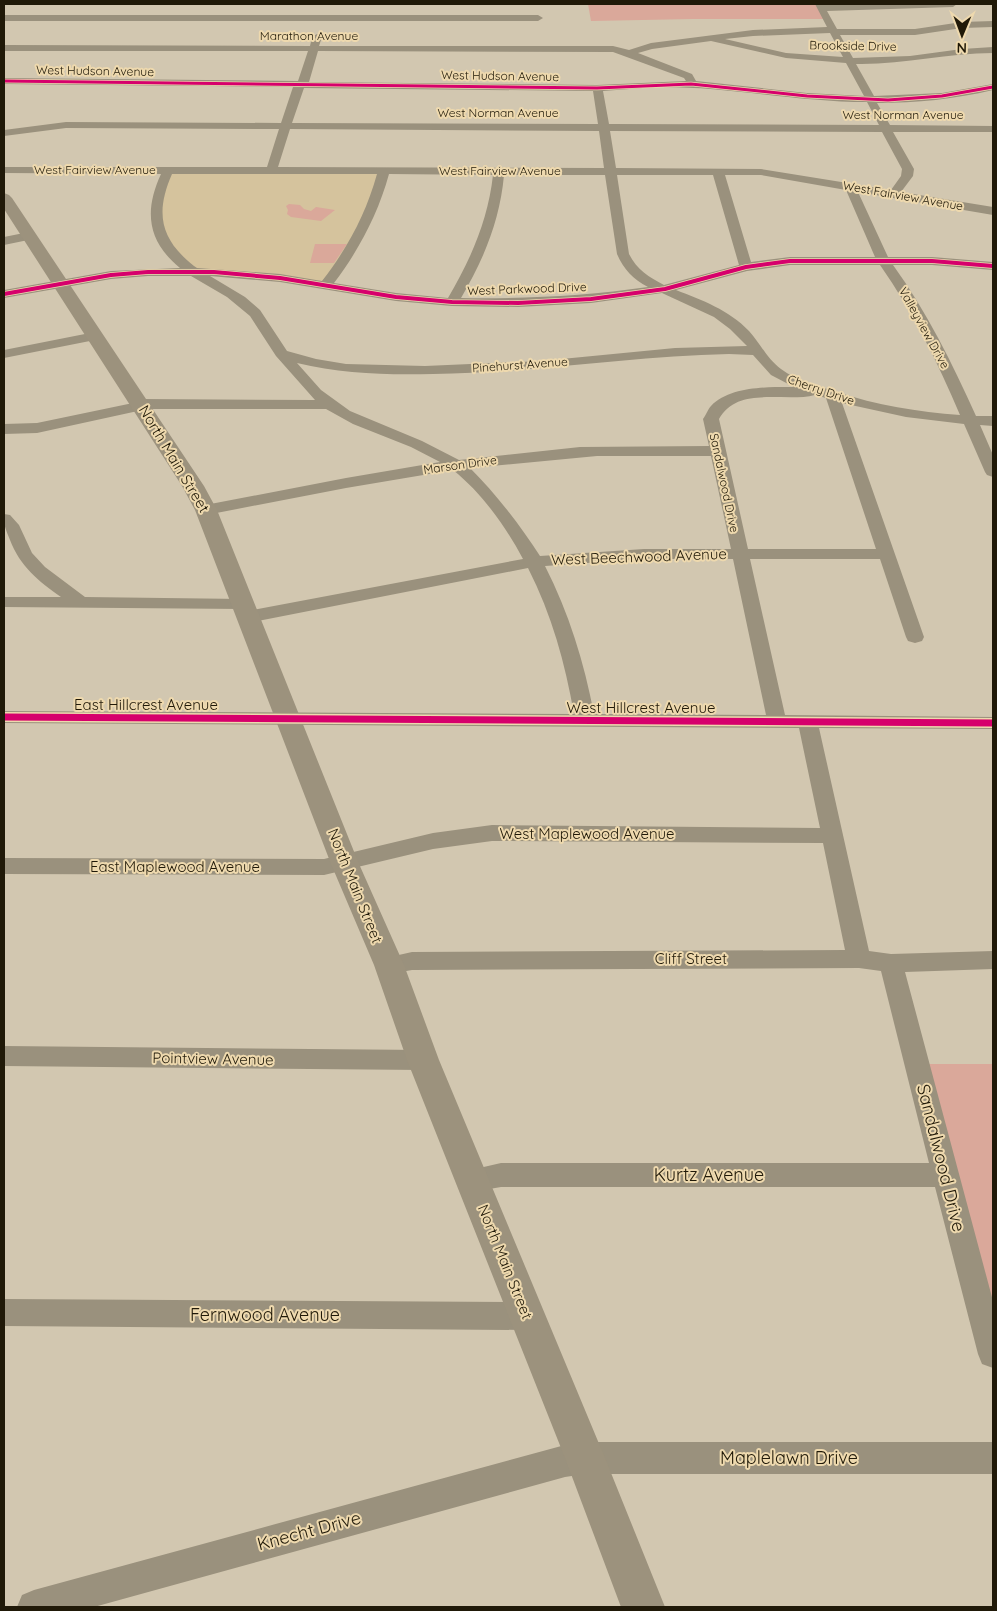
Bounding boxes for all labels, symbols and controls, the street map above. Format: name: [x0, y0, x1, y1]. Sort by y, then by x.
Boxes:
north arrow: [937, 10, 987, 60]
street label: Marathon Avenue: [260, 28, 358, 43]
street label: Brookside Drive: [809, 37, 897, 54]
text: N: [956, 39, 967, 57]
street label: West Hudson Avenue: [36, 62, 154, 79]
street label: West Hudson Avenue: [441, 67, 559, 84]
street label: West Norman Avenue: [437, 105, 559, 120]
street label: West Norman Avenue: [842, 107, 964, 122]
street label: West Fairview Avenue: [34, 162, 156, 177]
street label: West Fairview Avenue: [439, 163, 561, 178]
street label: West Fairview Avenue: [842, 178, 965, 214]
street label: West Parkwood Drive: [467, 279, 587, 298]
street label: Valleyview Drive: [896, 284, 953, 371]
street label: Pinehurst Avenue: [472, 354, 568, 375]
street label: Cherry Drive: [786, 371, 857, 408]
street label: North Main Street: [135, 402, 214, 516]
street label: Sandalwood Drive: [707, 432, 742, 534]
street label: Marson Drive: [422, 452, 498, 477]
street label: West Beechwood Avenue: [551, 544, 727, 569]
street label: East Hillcrest Avenue: [74, 695, 218, 714]
street label: West Hillcrest Avenue: [567, 698, 715, 717]
street label: West Maplewood Avenue: [499, 824, 675, 843]
street label: North Main Street: [324, 826, 387, 946]
street label: East Maplewood Avenue: [90, 857, 260, 876]
street label: Cliff Street: [655, 949, 727, 968]
street label: Pointview Avenue: [152, 1048, 274, 1069]
street label: Sandalwood Drive: [912, 1082, 971, 1234]
street label: Kurtz Avenue: [654, 1163, 764, 1186]
street label: North Main Street: [474, 1202, 537, 1322]
street label: Fernwood Avenue: [190, 1303, 340, 1326]
street label: Maplelawn Drive: [720, 1446, 858, 1469]
street label: Knecht Drive: [254, 1506, 363, 1555]

